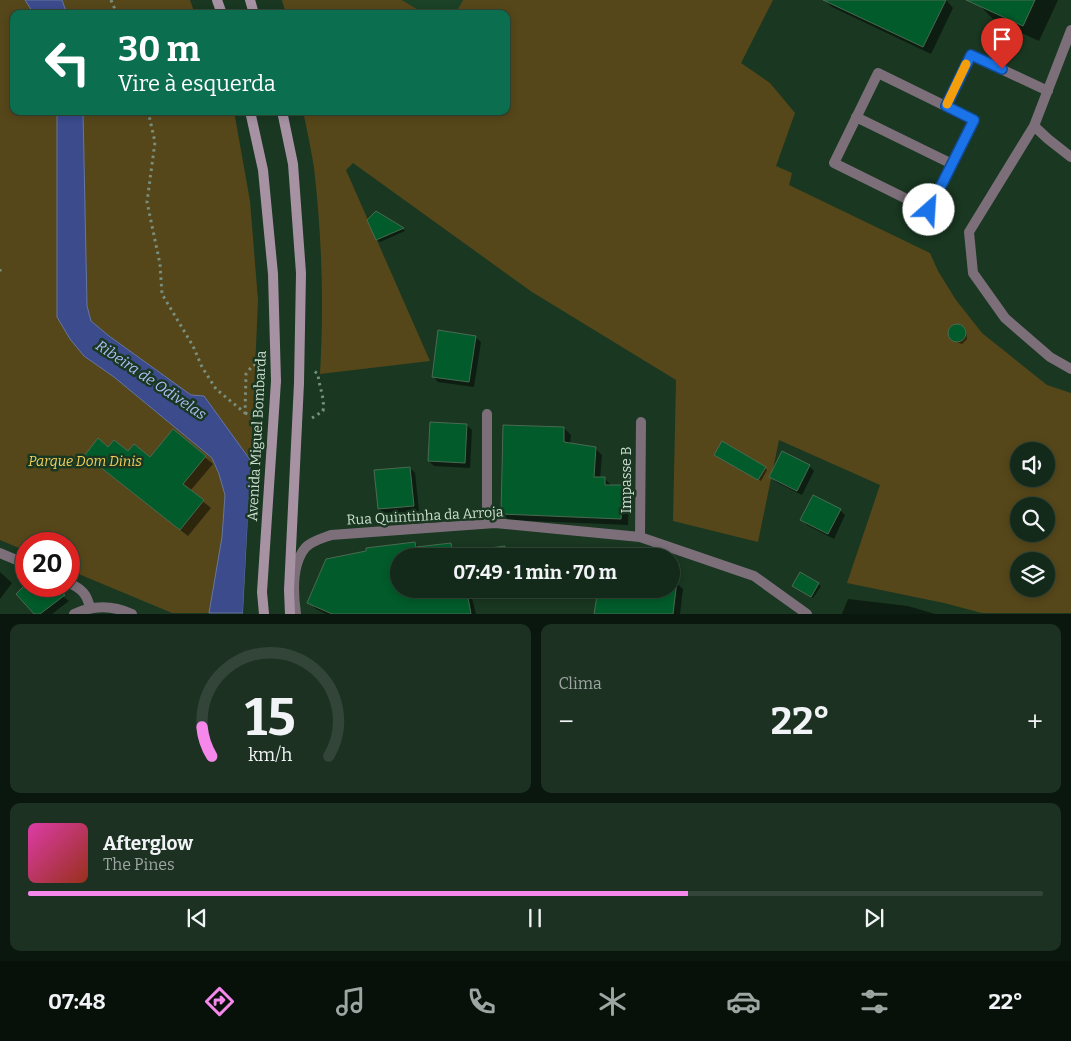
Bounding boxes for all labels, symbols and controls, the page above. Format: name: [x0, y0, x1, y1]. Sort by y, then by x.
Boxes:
pin: [981, 18, 1023, 69]
icon: arrive: [988, 25, 1016, 53]
text: 30 m: [118, 28, 200, 70]
icon: left: [35, 30, 100, 95]
text: Vire à esquerda: [118, 70, 276, 97]
position arrow: [902, 183, 954, 235]
water label: Ribeira de Odivelas: [92, 336, 210, 424]
street label: Avenida Miguel Bombarda: [244, 350, 270, 522]
map controls: [1010, 442, 1055, 597]
button: sound: [1010, 442, 1055, 487]
street label: Impasse B: [618, 446, 635, 514]
park label: Parque Dom Dinis: [28, 453, 142, 470]
button: search: [1010, 497, 1055, 542]
street label: Rua Quintinha da Arroja: [346, 503, 504, 529]
speed limit sign: 20: [15, 532, 80, 597]
button: layers: [1010, 552, 1055, 597]
text: 07:49 · 1 min · 70 m: [453, 561, 617, 584]
text: Clima: [559, 674, 602, 693]
text: 15: [245, 686, 296, 749]
text: 22°: [771, 698, 830, 744]
text: −: [559, 705, 574, 738]
text: +: [1027, 705, 1043, 738]
text: km/h: [248, 744, 292, 766]
text: Afterglow: [103, 832, 193, 855]
text: The Pines: [103, 855, 175, 874]
icon: previous: [183, 904, 211, 932]
icon: pause: [521, 904, 549, 932]
icon: next: [860, 904, 888, 932]
icon: directions: [202, 984, 237, 1019]
icon: music: [333, 984, 368, 1019]
icon: phone: [464, 984, 499, 1019]
icon: climate: [595, 984, 630, 1019]
icon: car: [726, 984, 761, 1019]
icon: filters: [857, 984, 892, 1019]
text: 07:48: [48, 988, 106, 1015]
text: 22°: [988, 988, 1023, 1015]

